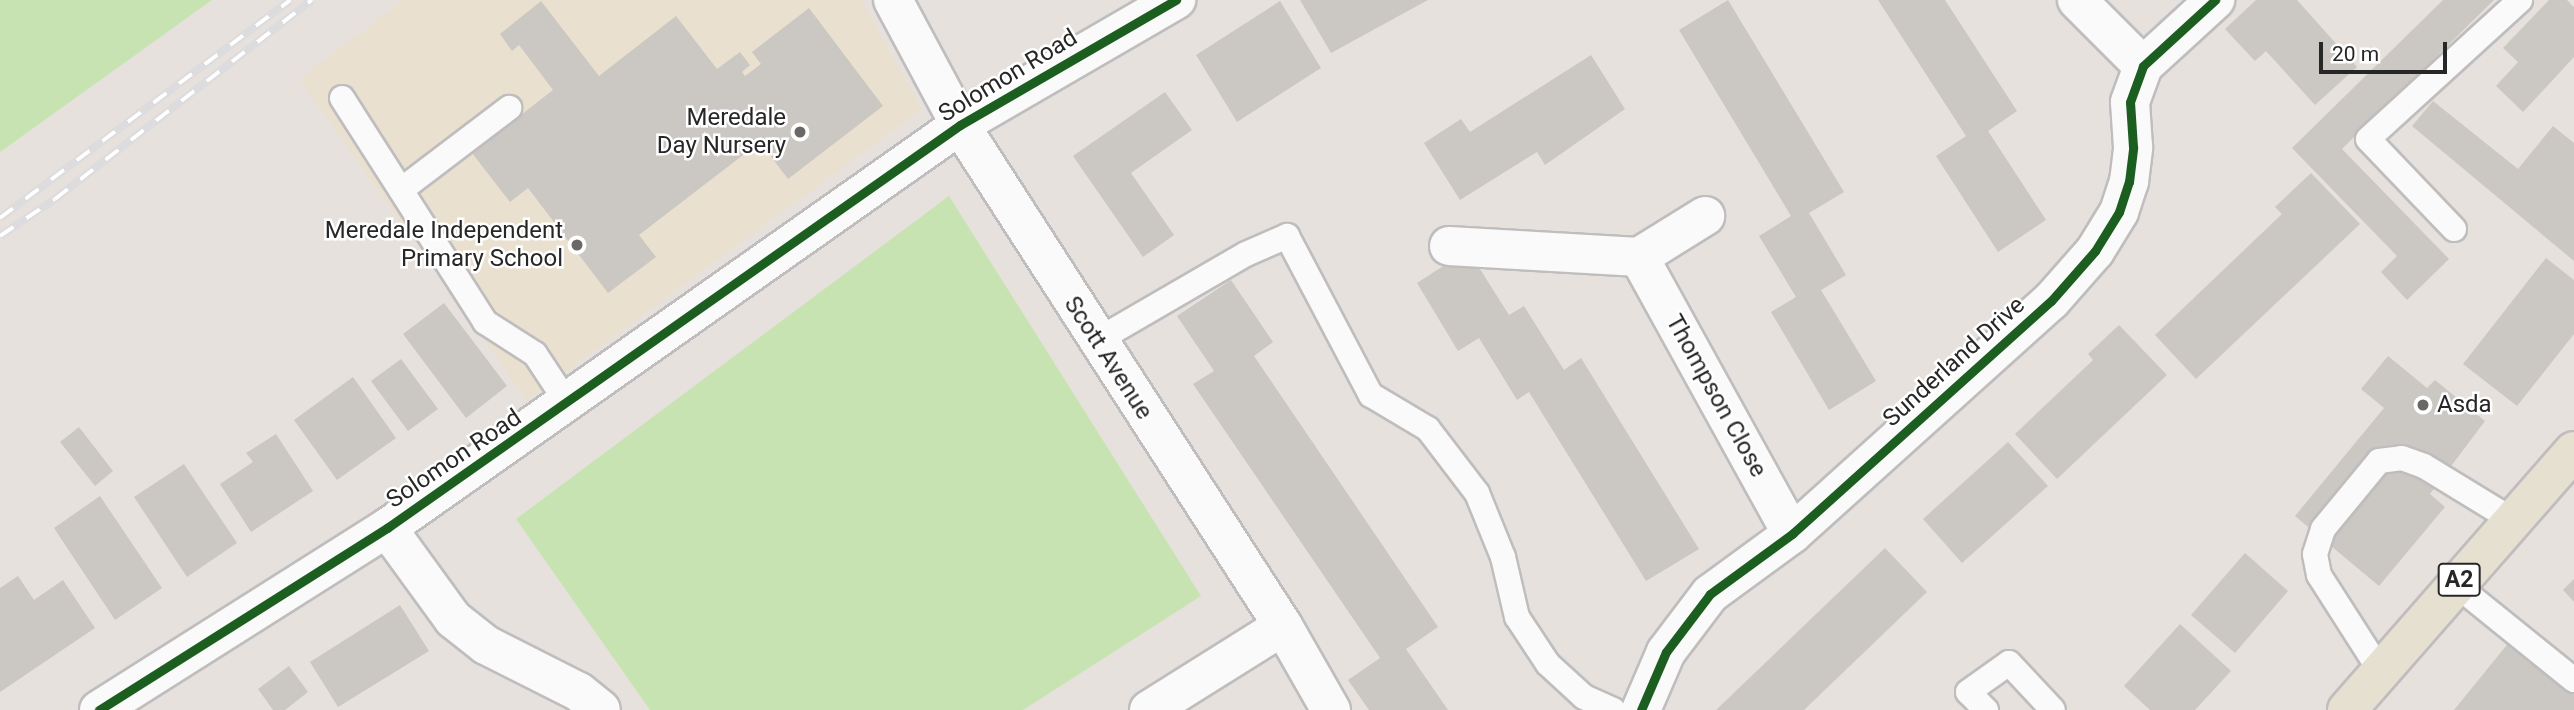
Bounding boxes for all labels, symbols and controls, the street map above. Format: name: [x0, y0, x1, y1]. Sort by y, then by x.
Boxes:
street label: Solomon Road: [934, 23, 1082, 129]
scale bar: [2322, 28, 2450, 72]
text: 20 m: [2332, 42, 2379, 66]
place label: Meredale Day Nursery: [657, 104, 786, 160]
marker: Meredale Day Nursery: [792, 124, 808, 140]
place label: Meredale Independent Primary School: [325, 217, 563, 273]
marker: Meredale Independent Primary School: [569, 237, 585, 253]
street label: Scott Avenue: [1058, 291, 1158, 425]
street label: Sunderland Drive: [1877, 291, 2031, 433]
street label: Thompson Close: [1659, 310, 1773, 482]
place label: Asda: [2437, 391, 2492, 419]
marker: Asda: [2415, 397, 2431, 413]
street label: Solomon Road: [381, 403, 527, 515]
road number: A2: [2436, 560, 2482, 600]

